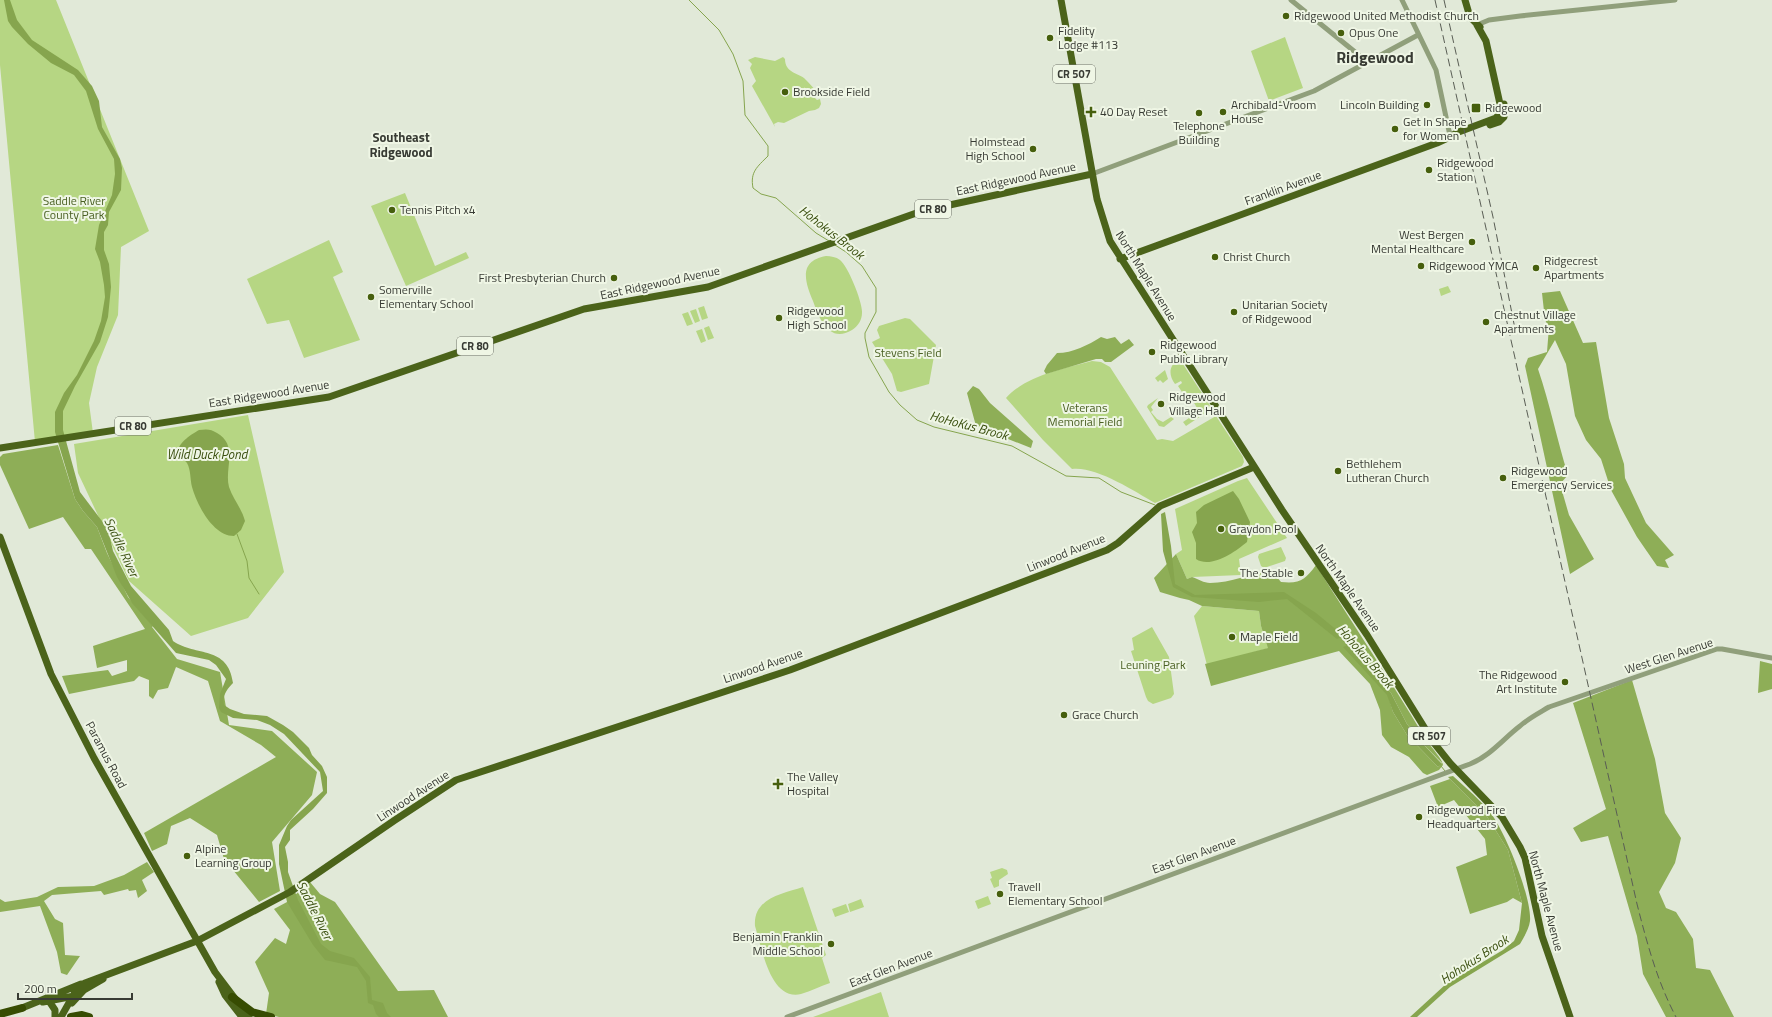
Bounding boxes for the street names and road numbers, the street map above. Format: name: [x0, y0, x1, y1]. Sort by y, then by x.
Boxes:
road number: CR 507: [1053, 65, 1095, 83]
street label: East Ridgewood Avenue: [954, 157, 1077, 200]
street label: Franklin Avenue: [1242, 165, 1324, 210]
road number: CR 80: [915, 200, 951, 218]
street label: North Maple Avenue: [1111, 227, 1182, 325]
street label: East Ridgewood Avenue: [598, 261, 721, 304]
road number: CR 80: [457, 337, 493, 355]
street label: East Ridgewood Avenue: [207, 375, 331, 412]
road number: CR 80: [115, 417, 151, 435]
street label: Linwood Avenue: [1024, 528, 1108, 577]
street label: North Maple Avenue: [1311, 540, 1386, 635]
street label: West Glen Avenue: [1622, 632, 1715, 679]
street label: Linwood Avenue: [720, 643, 805, 688]
street label: Paramus Road: [81, 718, 132, 792]
road number: CR 507: [1408, 727, 1450, 745]
street label: Linwood Avenue: [373, 765, 453, 826]
street label: East Glen Avenue: [1149, 831, 1238, 878]
street label: North Maple Avenue: [1524, 849, 1569, 953]
street label: East Glen Avenue: [846, 943, 935, 992]

